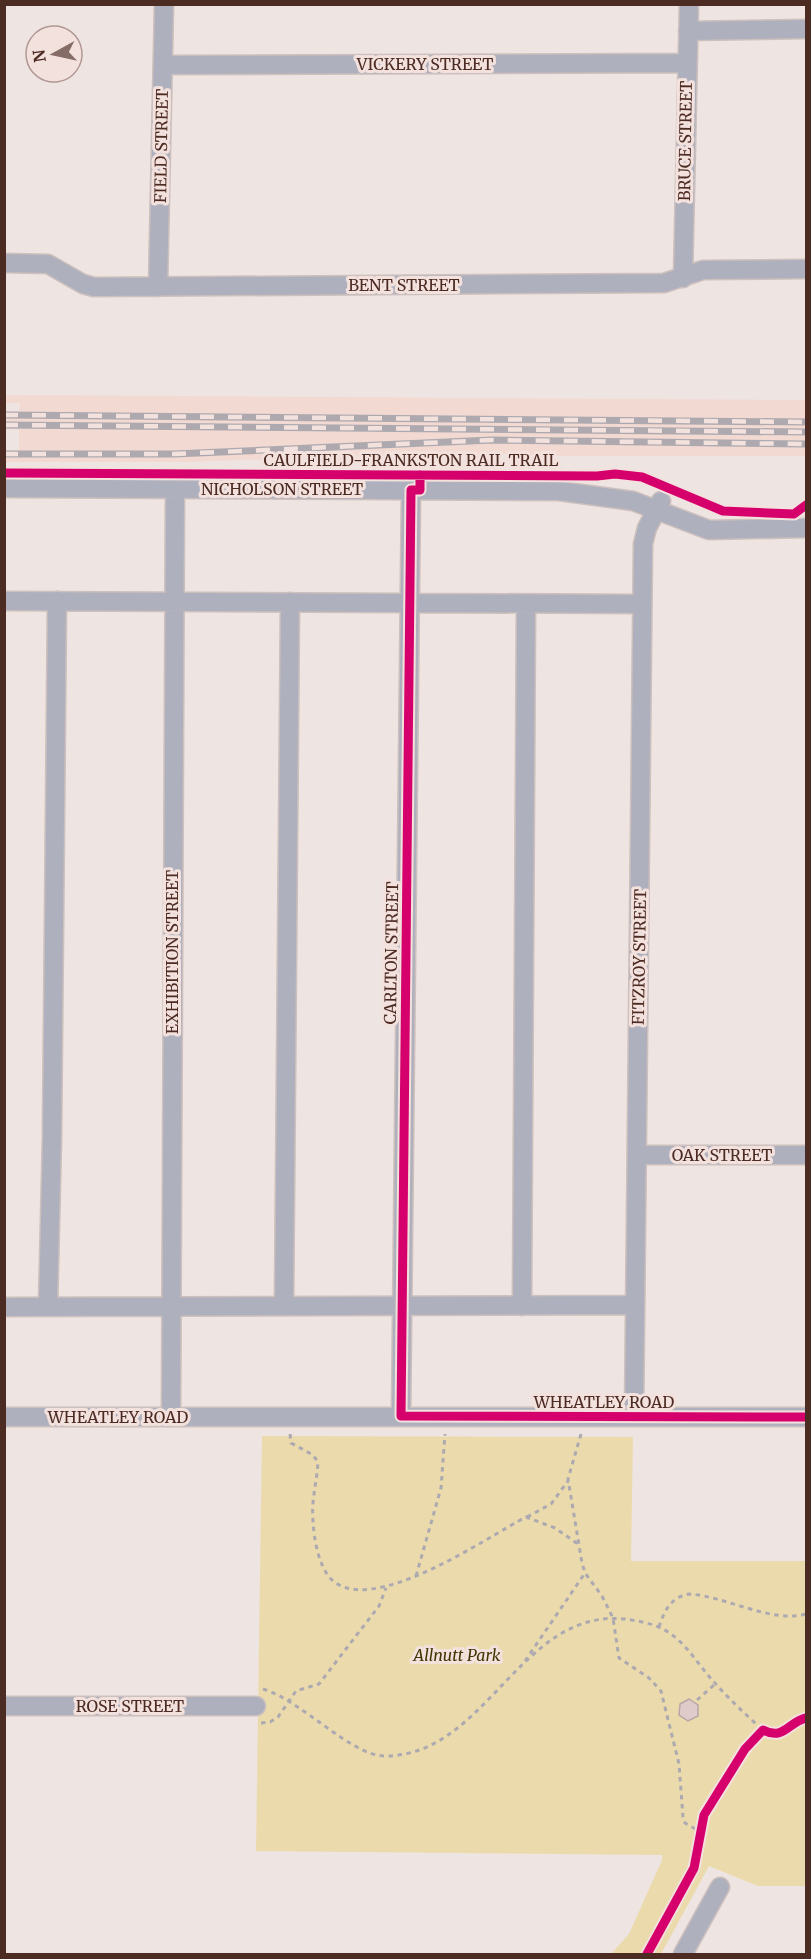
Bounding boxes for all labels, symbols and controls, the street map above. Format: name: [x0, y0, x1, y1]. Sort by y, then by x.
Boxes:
north arrow: [24, 24, 84, 84]
text: N: [28, 48, 50, 64]
street label: VICKERY STREET: [356, 54, 493, 74]
street label: BRUCE STREET: [674, 81, 696, 201]
street label: FIELD STREET: [150, 89, 172, 203]
street label: BENT STREET: [348, 275, 460, 295]
street label: CAULFIELD-FRANKSTON RAIL TRAIL: [264, 450, 558, 470]
street label: NICHOLSON STREET: [201, 479, 363, 499]
street label: EXHIBITION STREET: [162, 870, 182, 1034]
street label: CARLTON STREET: [380, 881, 402, 1025]
street label: FITZROY STREET: [628, 889, 650, 1025]
street label: OAK STREET: [672, 1145, 772, 1165]
street label: WHEATLEY ROAD: [533, 1392, 674, 1412]
street label: WHEATLEY ROAD: [47, 1407, 188, 1427]
park label: Allnutt Park: [412, 1645, 501, 1665]
street label: ROSE STREET: [76, 1696, 184, 1716]

